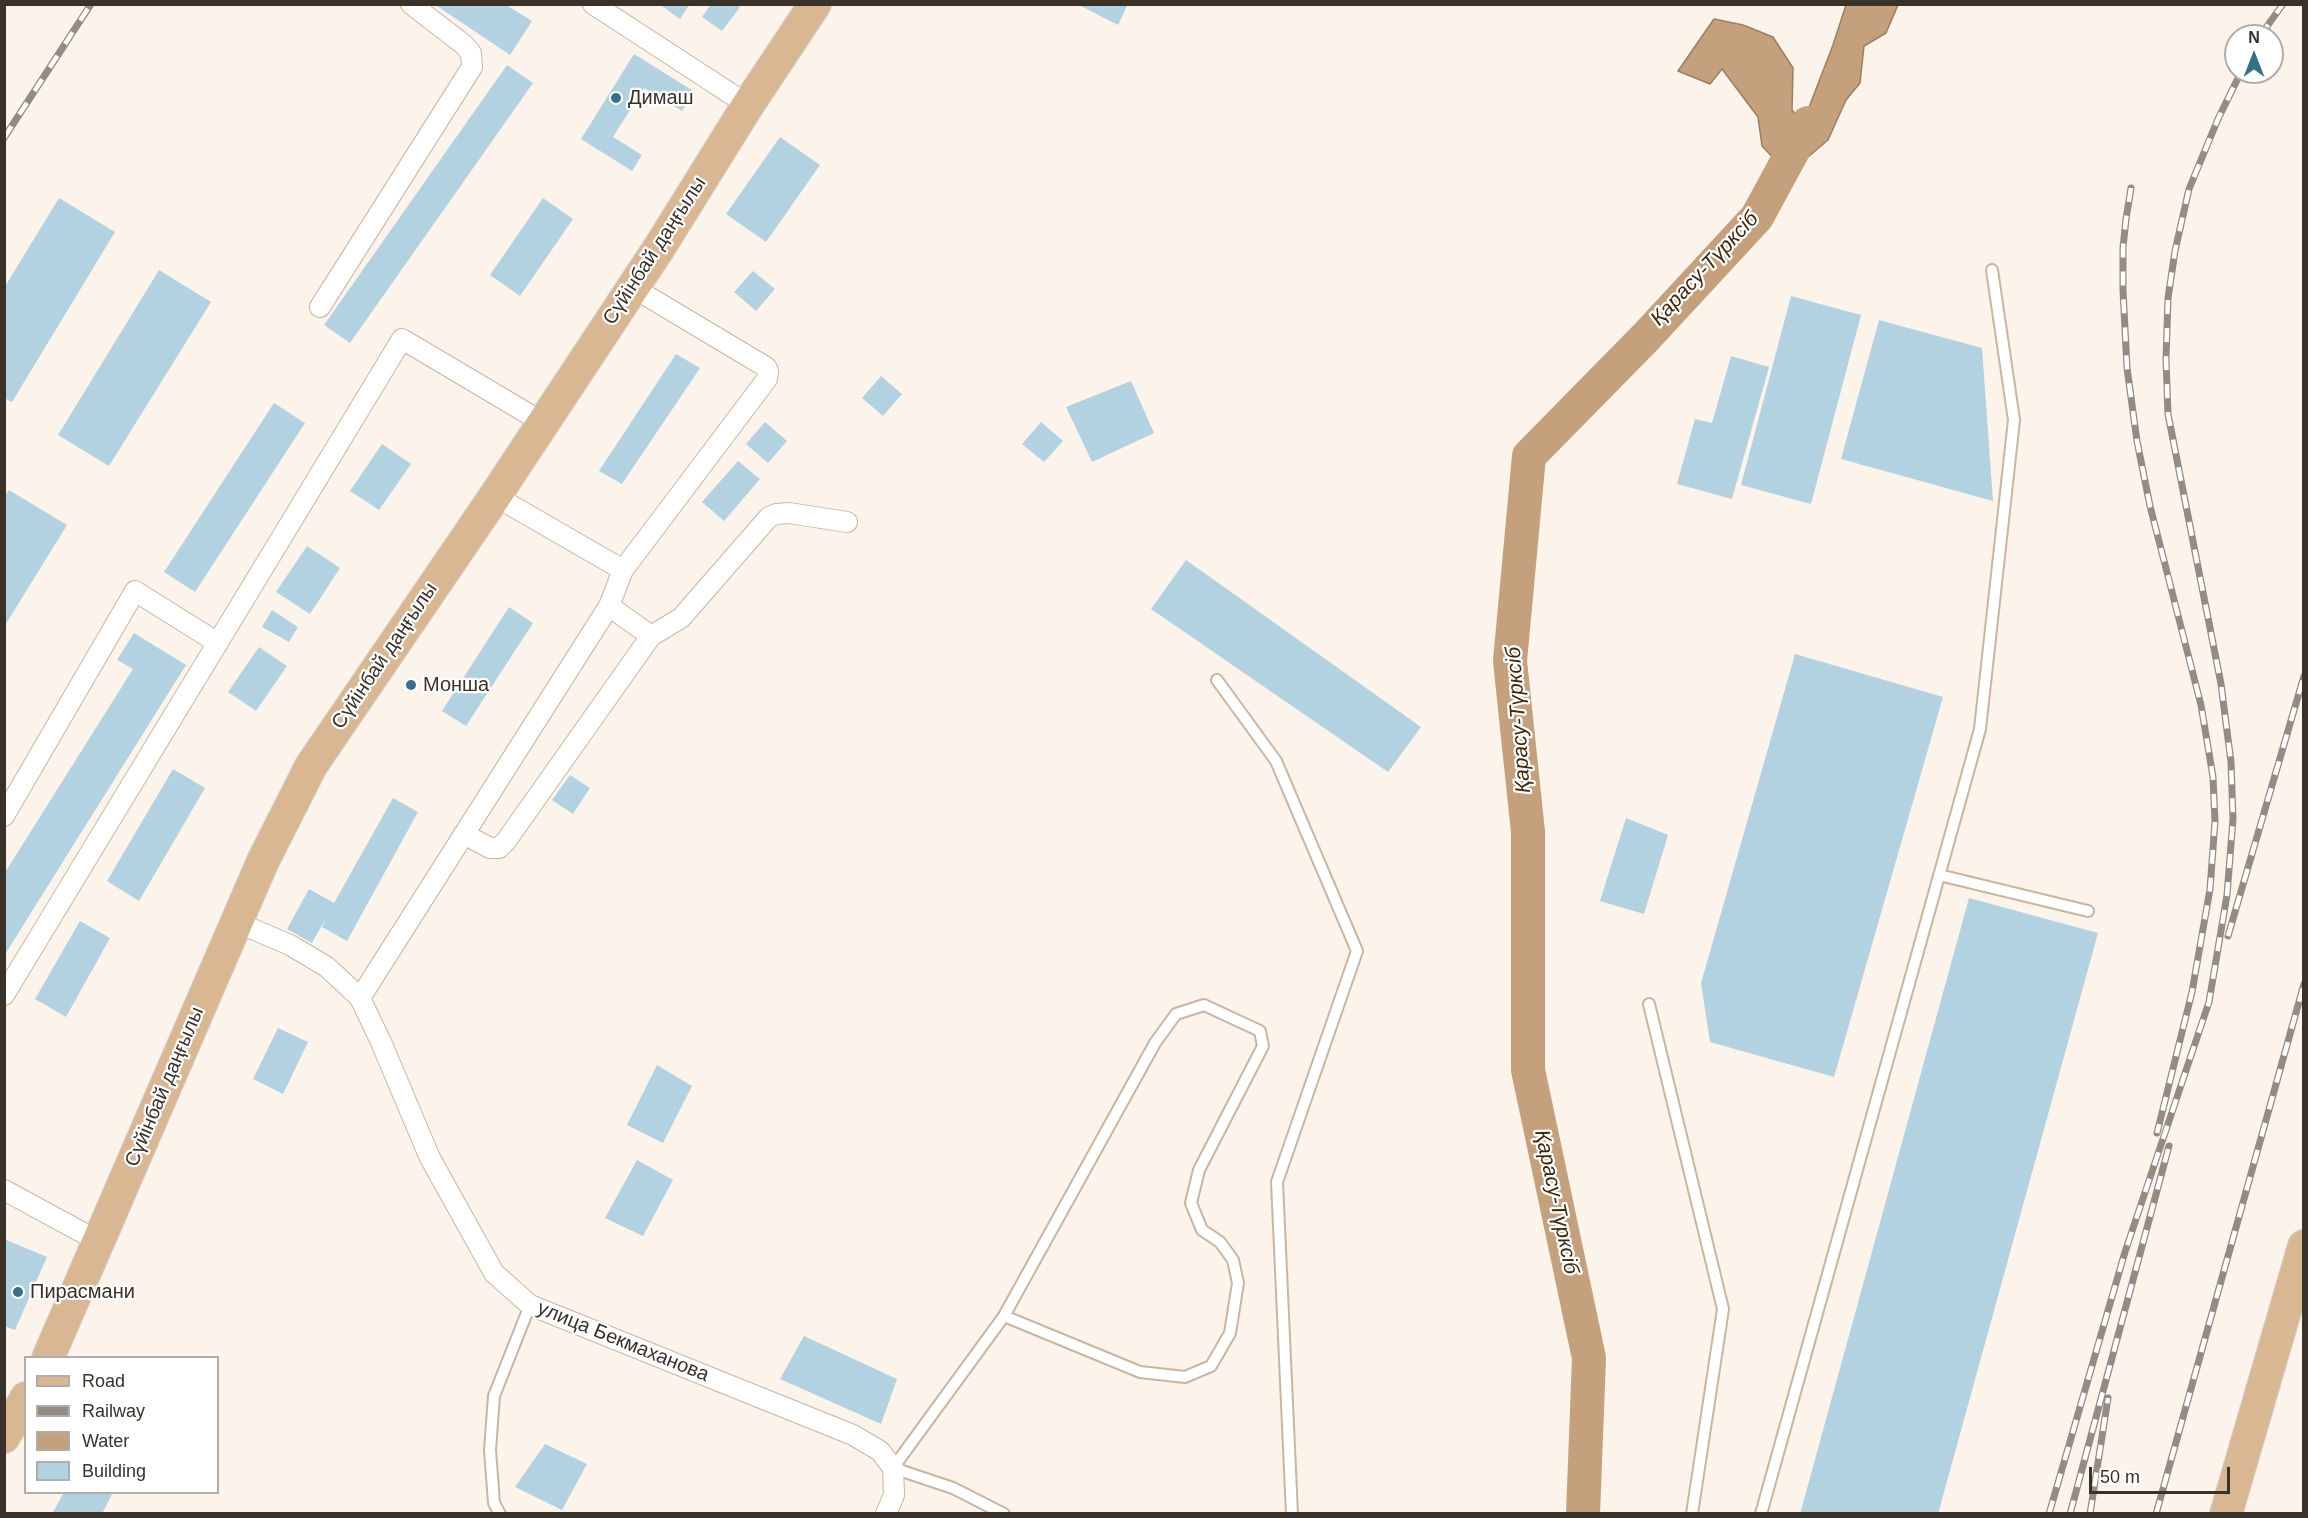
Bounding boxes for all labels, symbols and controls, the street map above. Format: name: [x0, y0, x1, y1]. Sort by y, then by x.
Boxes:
north arrow: [2224, 24, 2284, 84]
text: N: [2248, 29, 2260, 46]
place label: Димаш: [628, 86, 694, 110]
marker: Димаш: [609, 91, 623, 105]
street label: Сүйінбай даңғылы: [598, 173, 712, 329]
water label: Қарасу-Түрксіб: [1646, 207, 1764, 331]
street label: Сүйінбай даңғылы: [327, 578, 443, 734]
water label: Қарасу-Түрксіб: [1501, 646, 1537, 794]
place label: Монша: [423, 673, 489, 697]
marker: Монша: [404, 678, 418, 692]
street label: Сүйінбай даңғылы: [120, 1003, 210, 1171]
water label: Қарасу-Түрксіб: [1528, 1128, 1584, 1276]
place label: Пирасмани: [30, 1280, 135, 1304]
marker: Пирасмани: [11, 1285, 25, 1299]
street label: улица Бекмаханова: [534, 1297, 712, 1387]
legend: [24, 1356, 219, 1494]
text: Road: [82, 1371, 125, 1391]
text: Railway: [82, 1401, 145, 1421]
text: Water: [82, 1431, 129, 1451]
scale bar: [2092, 1455, 2233, 1493]
text: Building: [82, 1461, 146, 1481]
text: 50 m: [2100, 1467, 2140, 1487]

